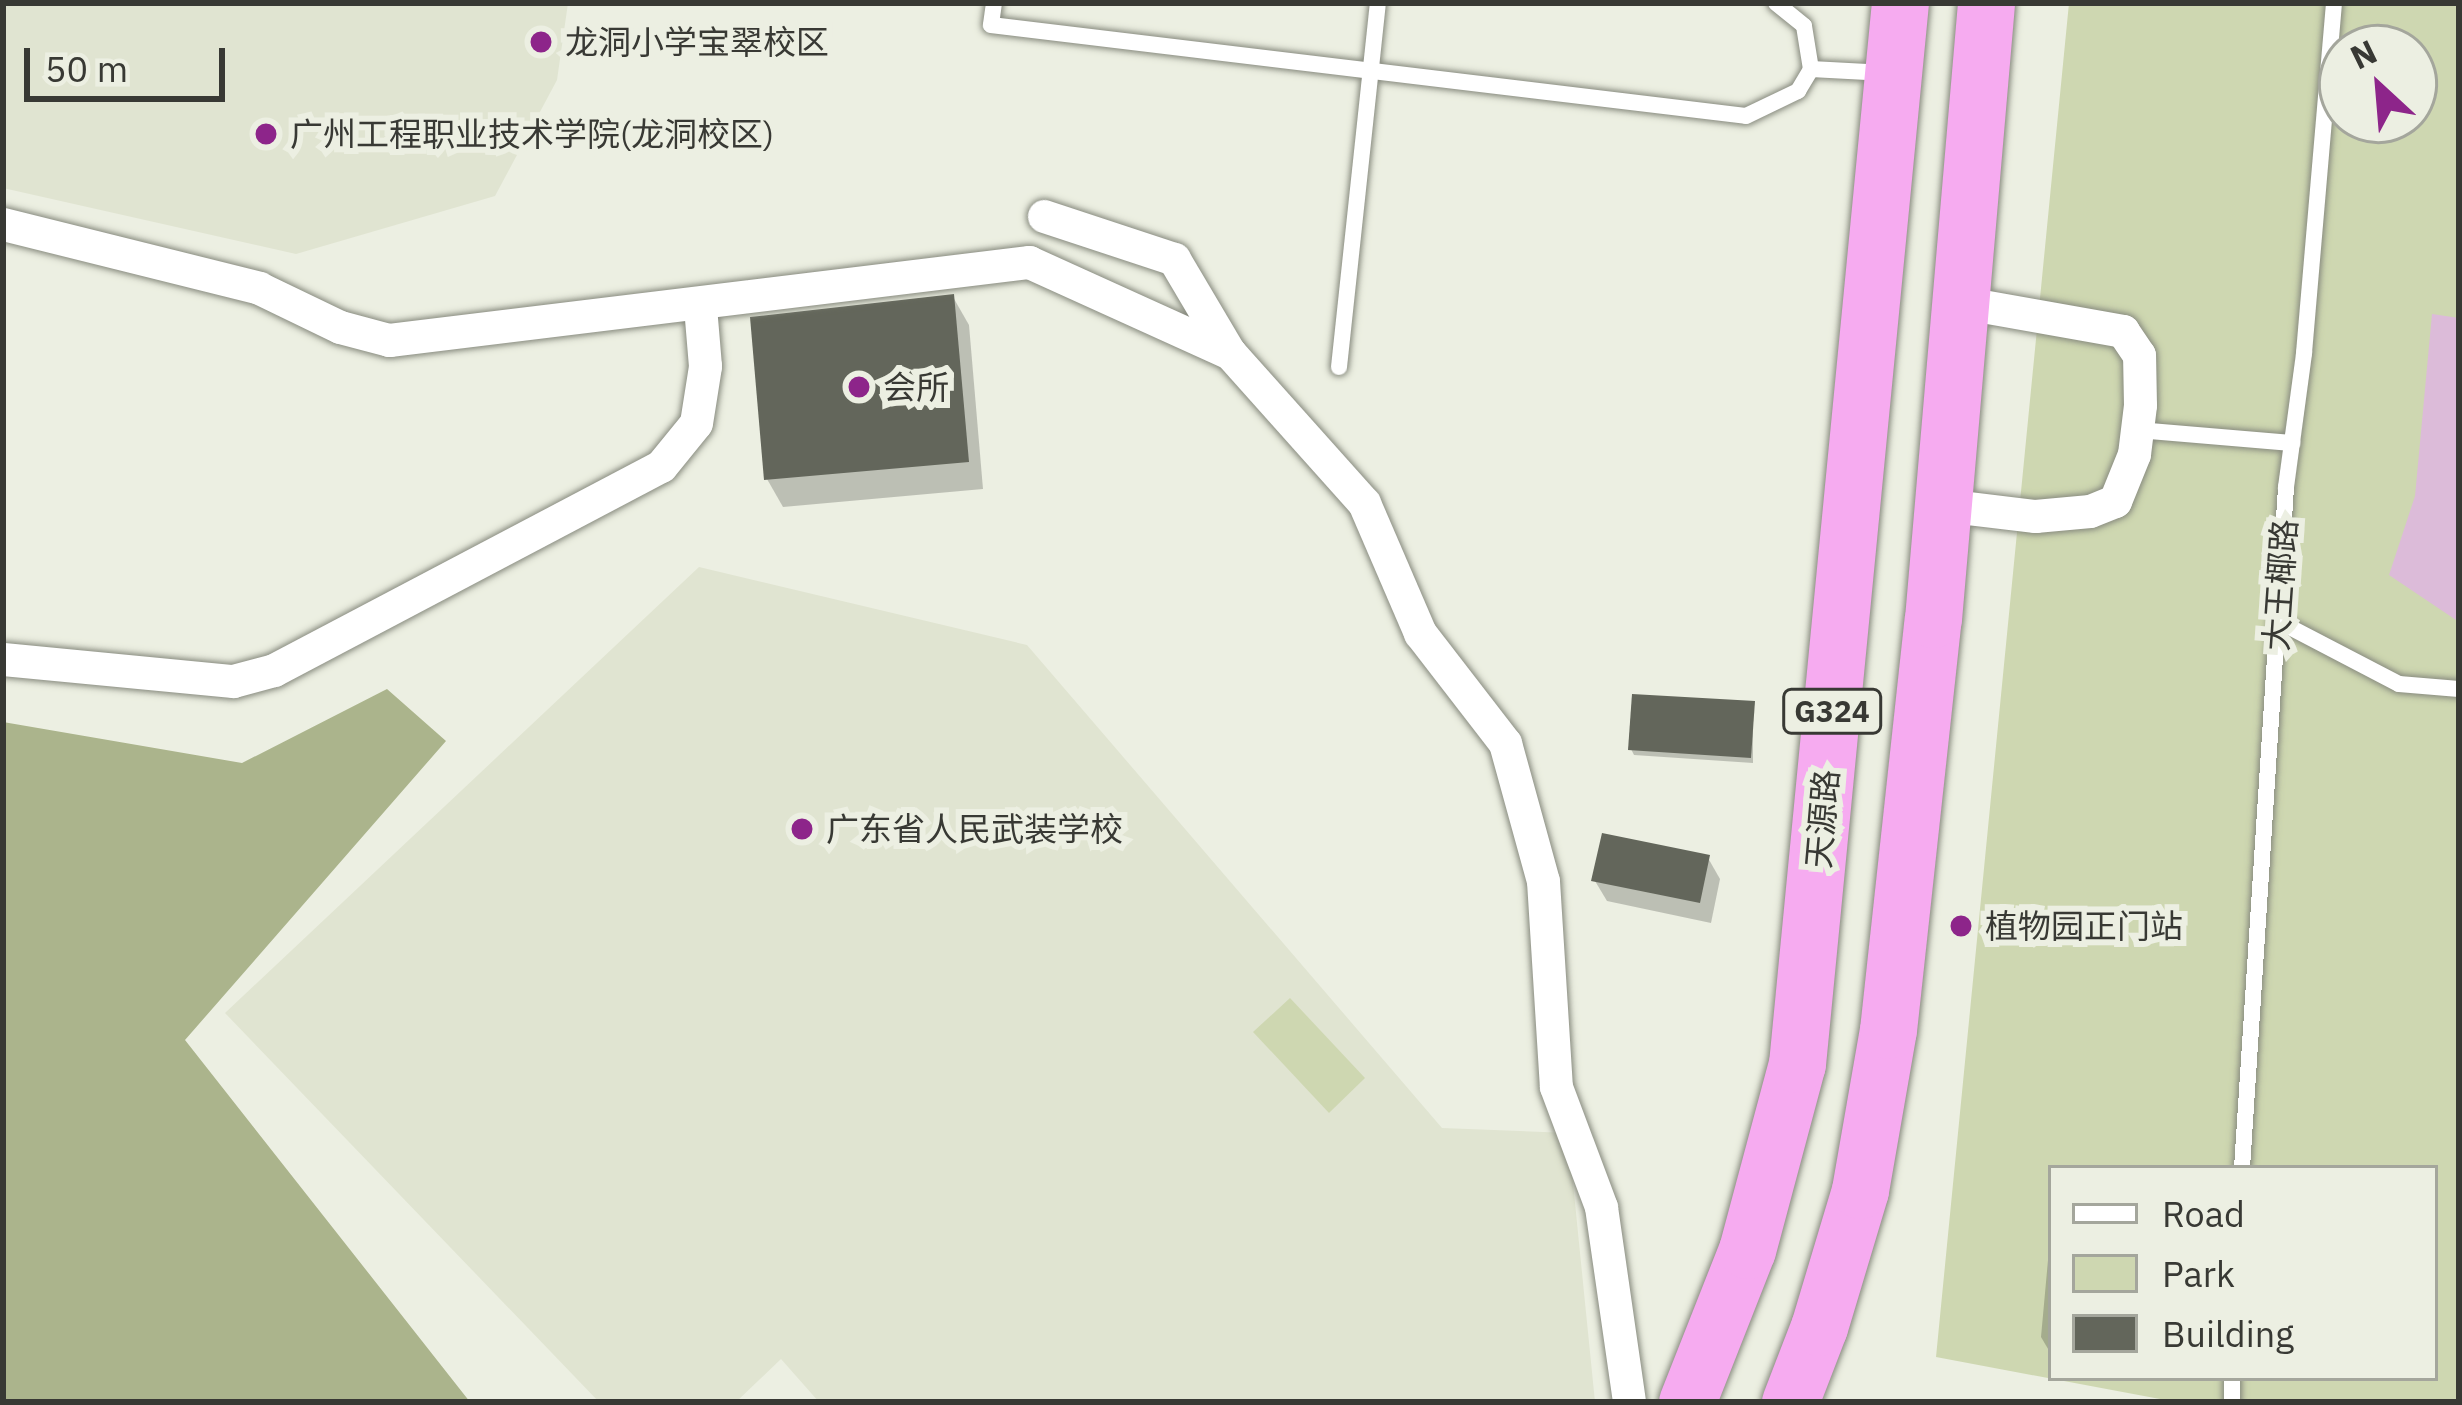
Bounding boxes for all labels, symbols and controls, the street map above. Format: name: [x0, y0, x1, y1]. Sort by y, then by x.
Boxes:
place label: 龙洞小学宝翠校区: [565, 22, 829, 62]
scale bar: [30, 24, 231, 98]
north arrow: [2318, 24, 2438, 144]
marker: 龙洞小学宝翠校区: [528, 29, 554, 55]
text: N: [2343, 29, 2383, 78]
text: 50 m: [45, 45, 128, 92]
place label: 广州工程职业技术学院(龙洞校区): [290, 114, 774, 154]
marker: 广州工程职业技术学院(龙洞校区): [253, 121, 279, 147]
place label: 会所: [883, 367, 949, 407]
marker: 会所: [846, 374, 872, 400]
street label: 大王椰路: [2256, 518, 2304, 652]
road number: G324: [1781, 687, 1883, 735]
street label: 天源路: [1798, 768, 1846, 870]
place label: 广东省人民武装学校: [826, 809, 1123, 849]
marker: 广东省人民武装学校: [789, 816, 815, 842]
place label: 植物园正门站: [1985, 906, 2183, 946]
marker: 植物园正门站: [1948, 913, 1974, 939]
legend: [2048, 1165, 2438, 1381]
text: Road: [2162, 1190, 2245, 1237]
text: Park: [2162, 1250, 2235, 1297]
text: Building: [2162, 1310, 2294, 1357]

